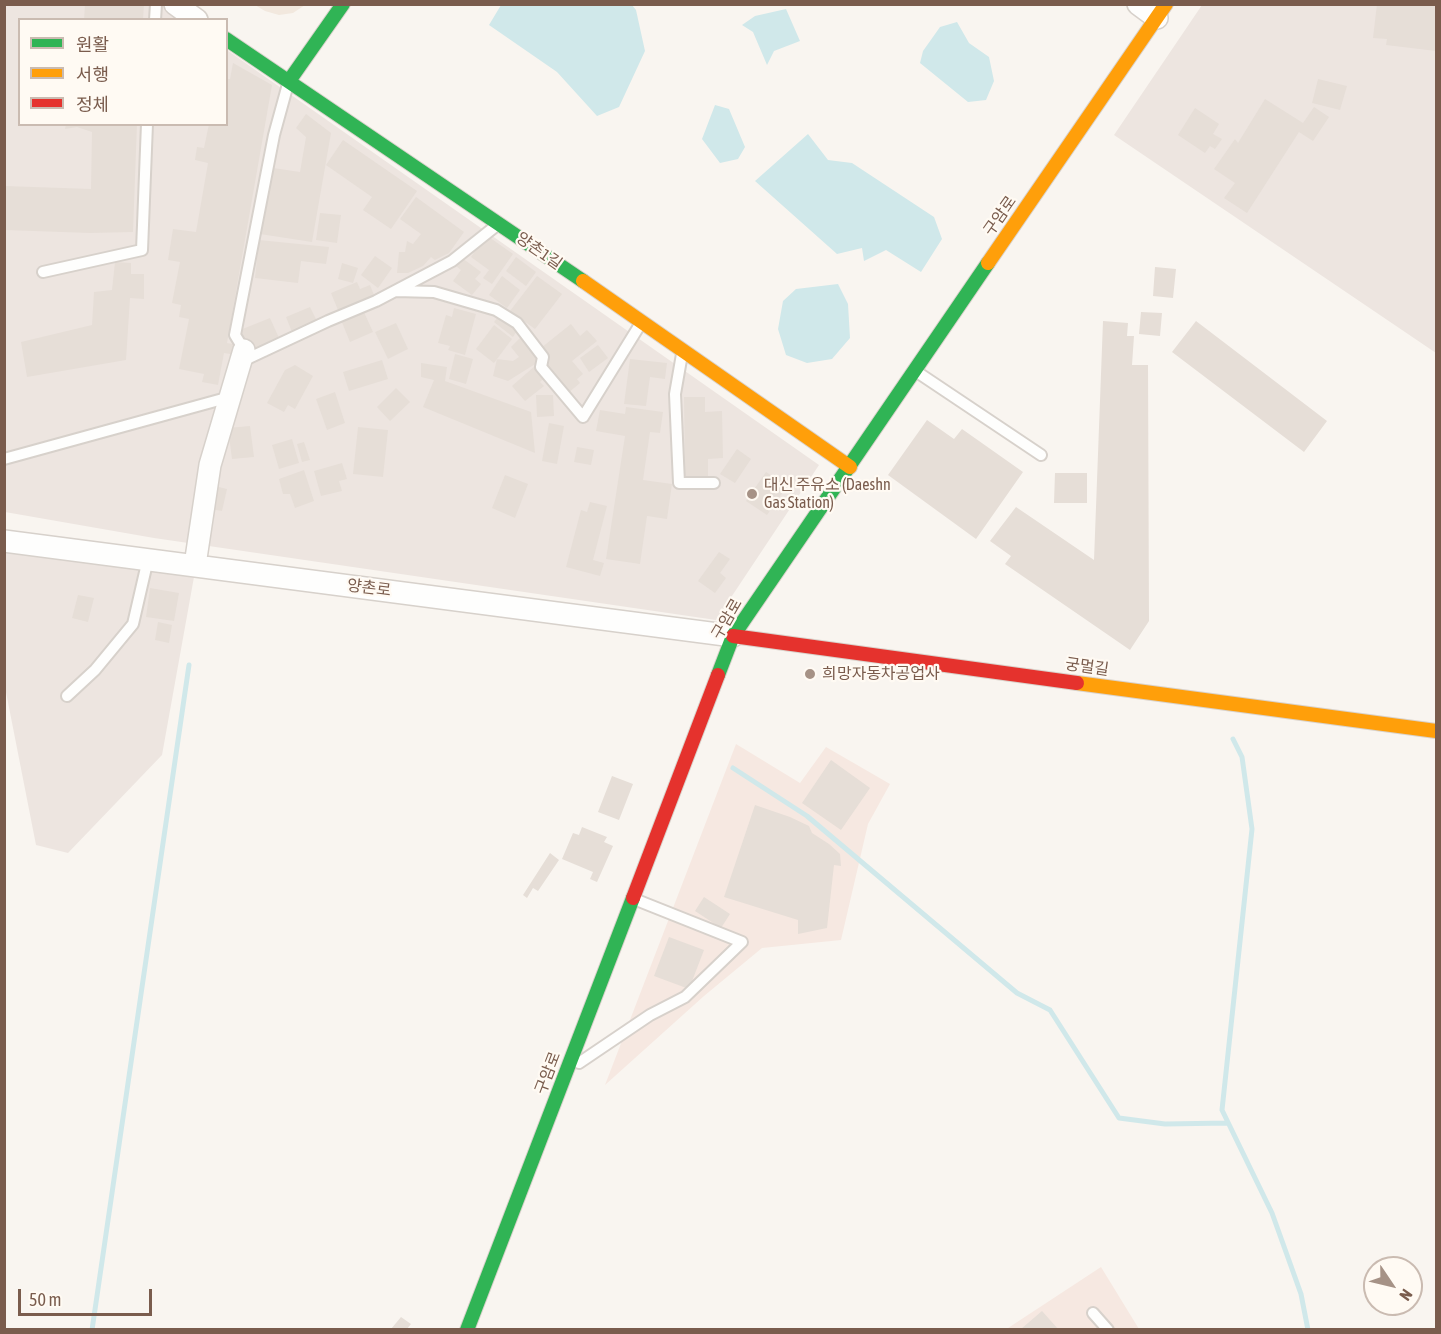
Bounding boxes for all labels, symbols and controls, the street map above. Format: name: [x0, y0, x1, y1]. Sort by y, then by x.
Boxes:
legend: [18, 18, 228, 126]
text: 원활: [76, 34, 109, 55]
text: 서행: [76, 64, 109, 85]
text: 정체: [76, 94, 109, 115]
street label: 구암로: [979, 192, 1021, 240]
street label: 양촌1길: [512, 228, 566, 274]
place label: 대신 주유소 (Daeshn Gas Station): [764, 475, 891, 513]
marker: 대신 주유소 (Daeshn Gas Station): [745, 487, 759, 501]
street label: 양촌로: [346, 576, 392, 600]
street label: 구암로: [708, 595, 746, 643]
street label: 궁멀길: [1064, 654, 1110, 680]
place label: 희망자동차공업사: [822, 664, 940, 684]
marker: 희망자동차공업사: [803, 667, 817, 681]
street label: 구암로: [531, 1049, 565, 1097]
north arrow: [1363, 1256, 1423, 1316]
scale bar: [21, 1277, 154, 1315]
text: N: [1396, 1286, 1416, 1304]
text: 50 m: [29, 1289, 61, 1310]

